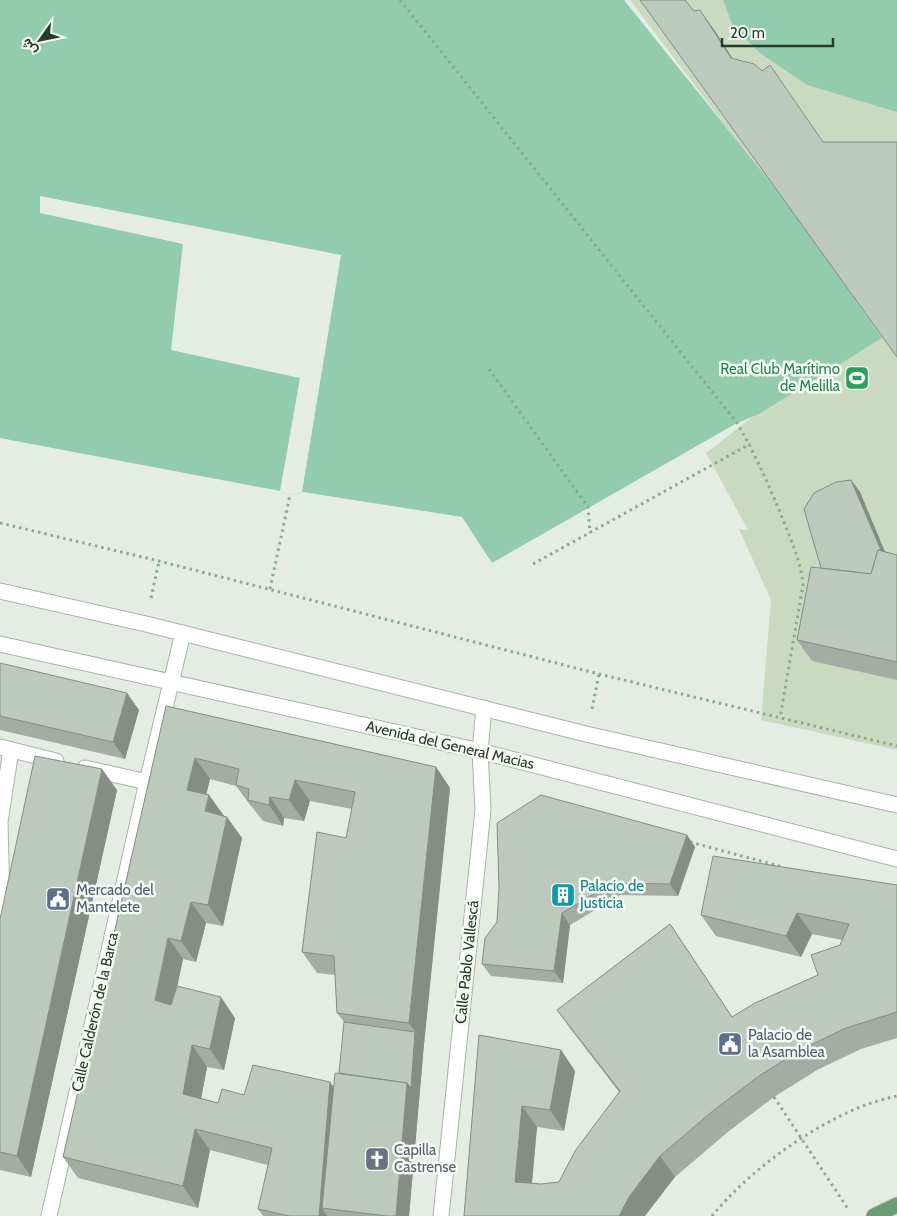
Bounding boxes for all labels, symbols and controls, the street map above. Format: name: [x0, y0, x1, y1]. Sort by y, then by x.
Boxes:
north arrow: [15, 15, 65, 65]
scale bar: [722, 15, 833, 47]
text: 20 m: [730, 24, 765, 42]
text: ش: [17, 35, 41, 59]
place label: Real Club Marítimo de Melilla: [720, 360, 841, 395]
sports icon: Real Club Marítimo de Melilla: [844, 365, 870, 391]
street label: Avenida del General Macias: [364, 717, 536, 773]
place label: Palacio de Justicia: [579, 877, 644, 912]
place label: Mercado del Mantelete: [76, 881, 154, 916]
building icon: Palacio de Justicia: [550, 882, 576, 908]
public building icon: Mercado del Mantelete: [45, 886, 71, 912]
street label: Calle Pablo Vallescá: [452, 899, 483, 1025]
street label: Calle Calderón de la Barca: [68, 930, 122, 1094]
place label: Palacio de la Asamblea: [748, 1026, 825, 1061]
public building icon: Palacio de la Asamblea: [717, 1031, 743, 1057]
place label: Capilla Castrense: [394, 1141, 457, 1176]
church icon: Capilla Castrense: [364, 1146, 390, 1172]

